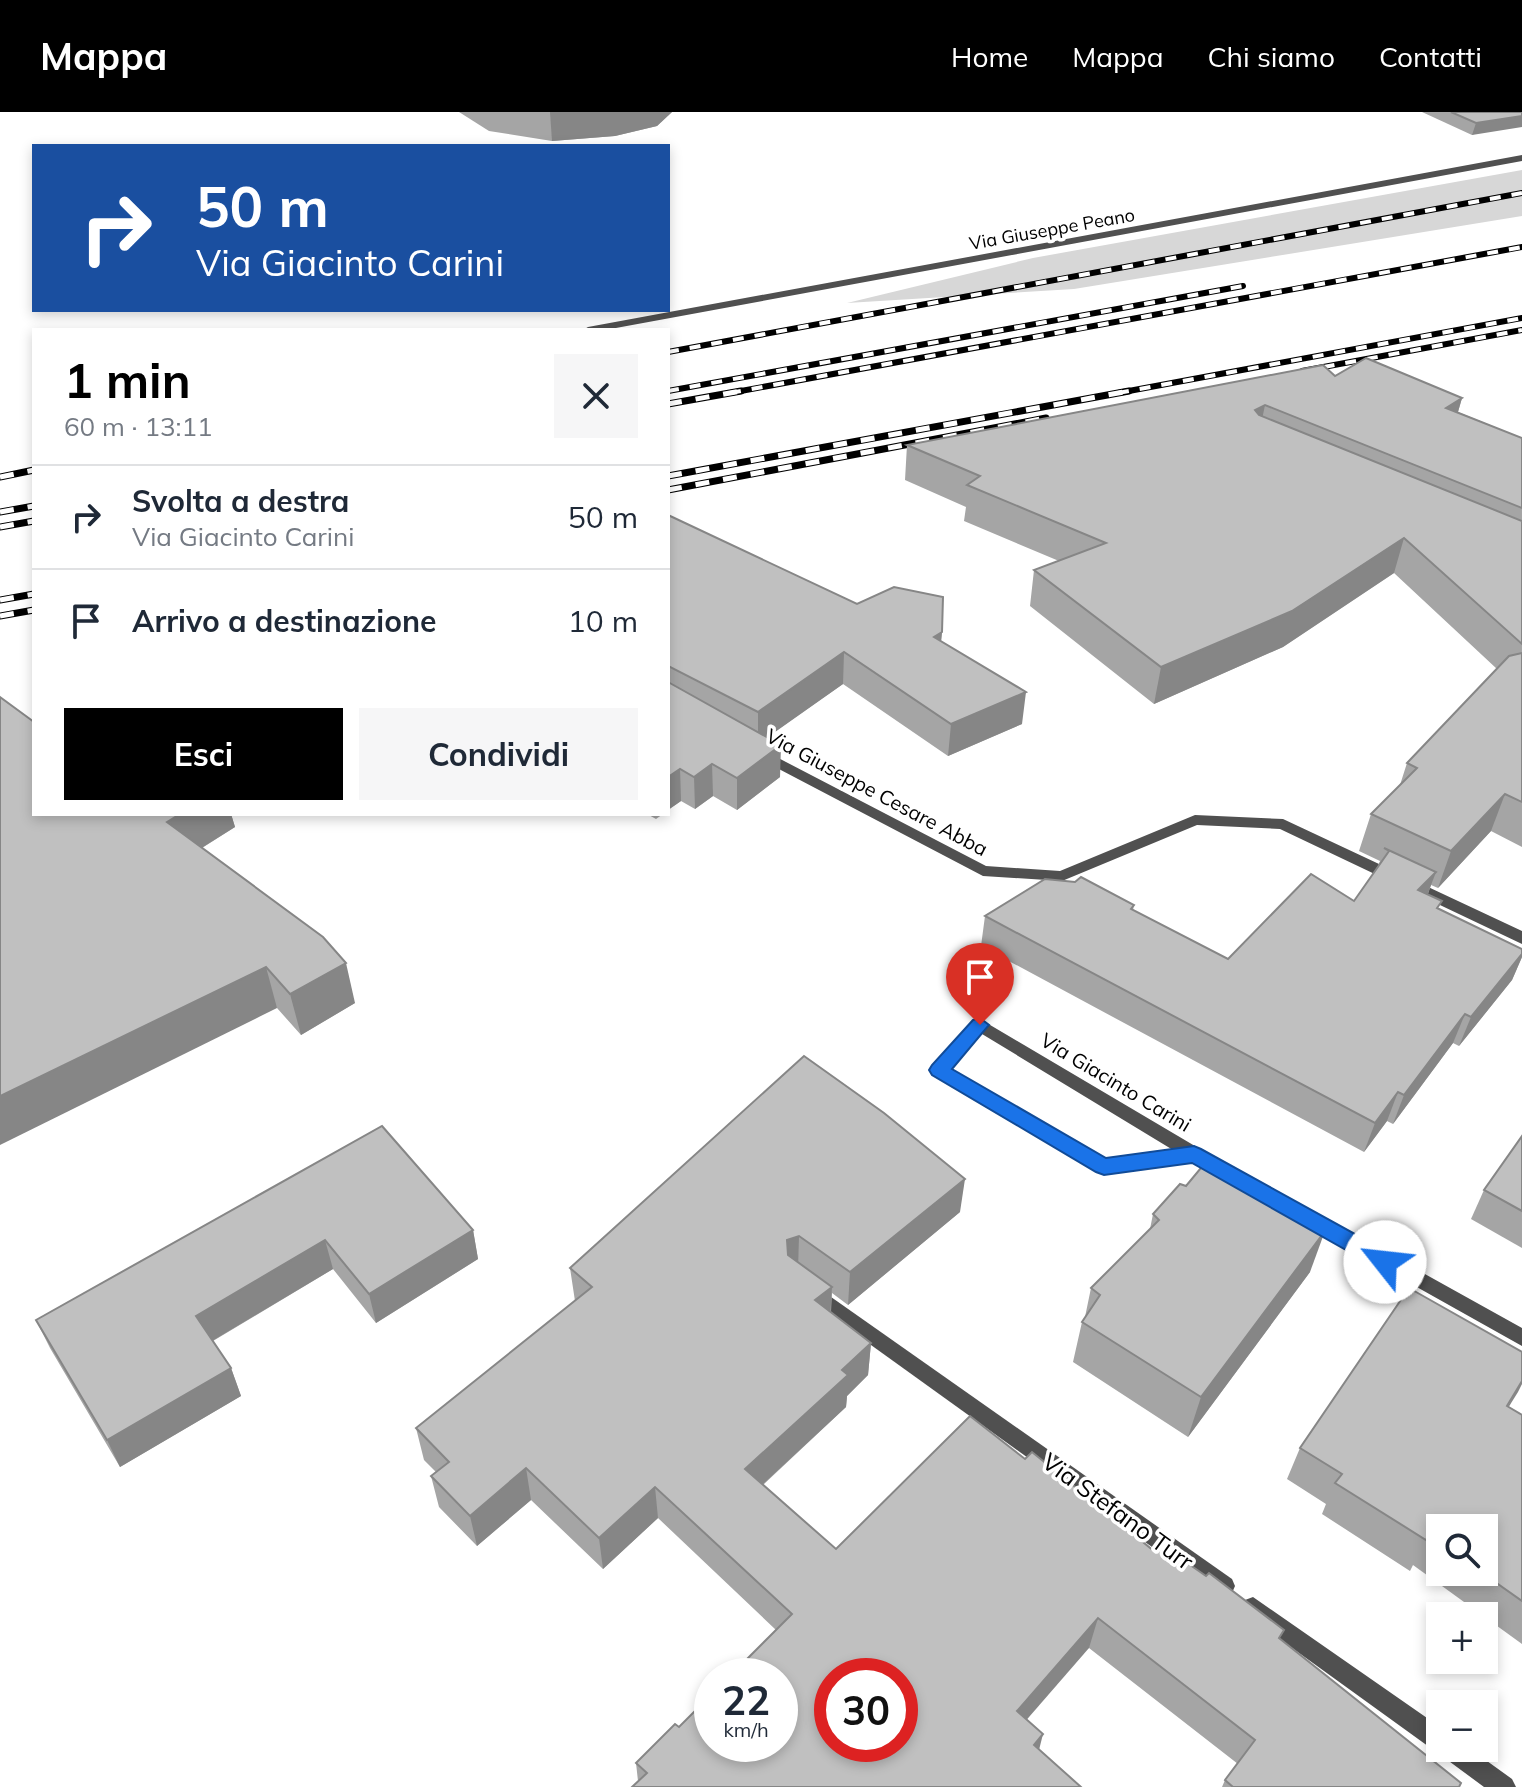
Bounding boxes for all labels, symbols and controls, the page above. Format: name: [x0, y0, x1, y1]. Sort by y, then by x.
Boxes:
text: Mappa: [40, 32, 167, 80]
text: Home: [951, 39, 1028, 74]
text: Mappa: [1072, 39, 1163, 74]
text: Chi siamo: [1207, 39, 1335, 74]
text: Contatti: [1379, 39, 1482, 74]
text: 50 m: [196, 171, 329, 241]
icon: right: [64, 176, 168, 280]
street label: Via Giuseppe Peano: [967, 203, 1137, 255]
text: Via Giacinto Carini: [196, 240, 504, 285]
text: 1 min: [64, 350, 191, 410]
button: close: [554, 354, 638, 438]
text: 60 m · 13:11: [64, 410, 213, 443]
text: Svolta a destra: [132, 482, 349, 520]
icon: right: [64, 495, 108, 539]
text: 50 m: [568, 498, 638, 536]
text: Via Giacinto Carini: [132, 520, 354, 553]
icon: arrive: [64, 599, 108, 643]
text: Arrivo a destinazione: [132, 602, 436, 640]
text: 10 m: [568, 602, 638, 640]
button: Esci: [64, 708, 343, 800]
button: Condividi: [359, 708, 638, 800]
street label: Via Giuseppe Cesare Abba: [762, 723, 992, 861]
pin: [946, 943, 1014, 1025]
icon: arrive: [958, 955, 1002, 999]
street label: Via Giacinto Carini: [1036, 1027, 1196, 1137]
position arrow: [1343, 1220, 1427, 1304]
street label: Via Stefano Turr: [1036, 1446, 1200, 1576]
map controls: [1426, 1514, 1498, 1762]
button: search: [1426, 1514, 1498, 1586]
button: +: [1426, 1602, 1498, 1674]
speed limit sign: 30: [814, 1658, 918, 1762]
text: 22: [722, 1675, 770, 1725]
button: −: [1426, 1690, 1498, 1762]
text: km/h: [723, 1717, 769, 1742]

